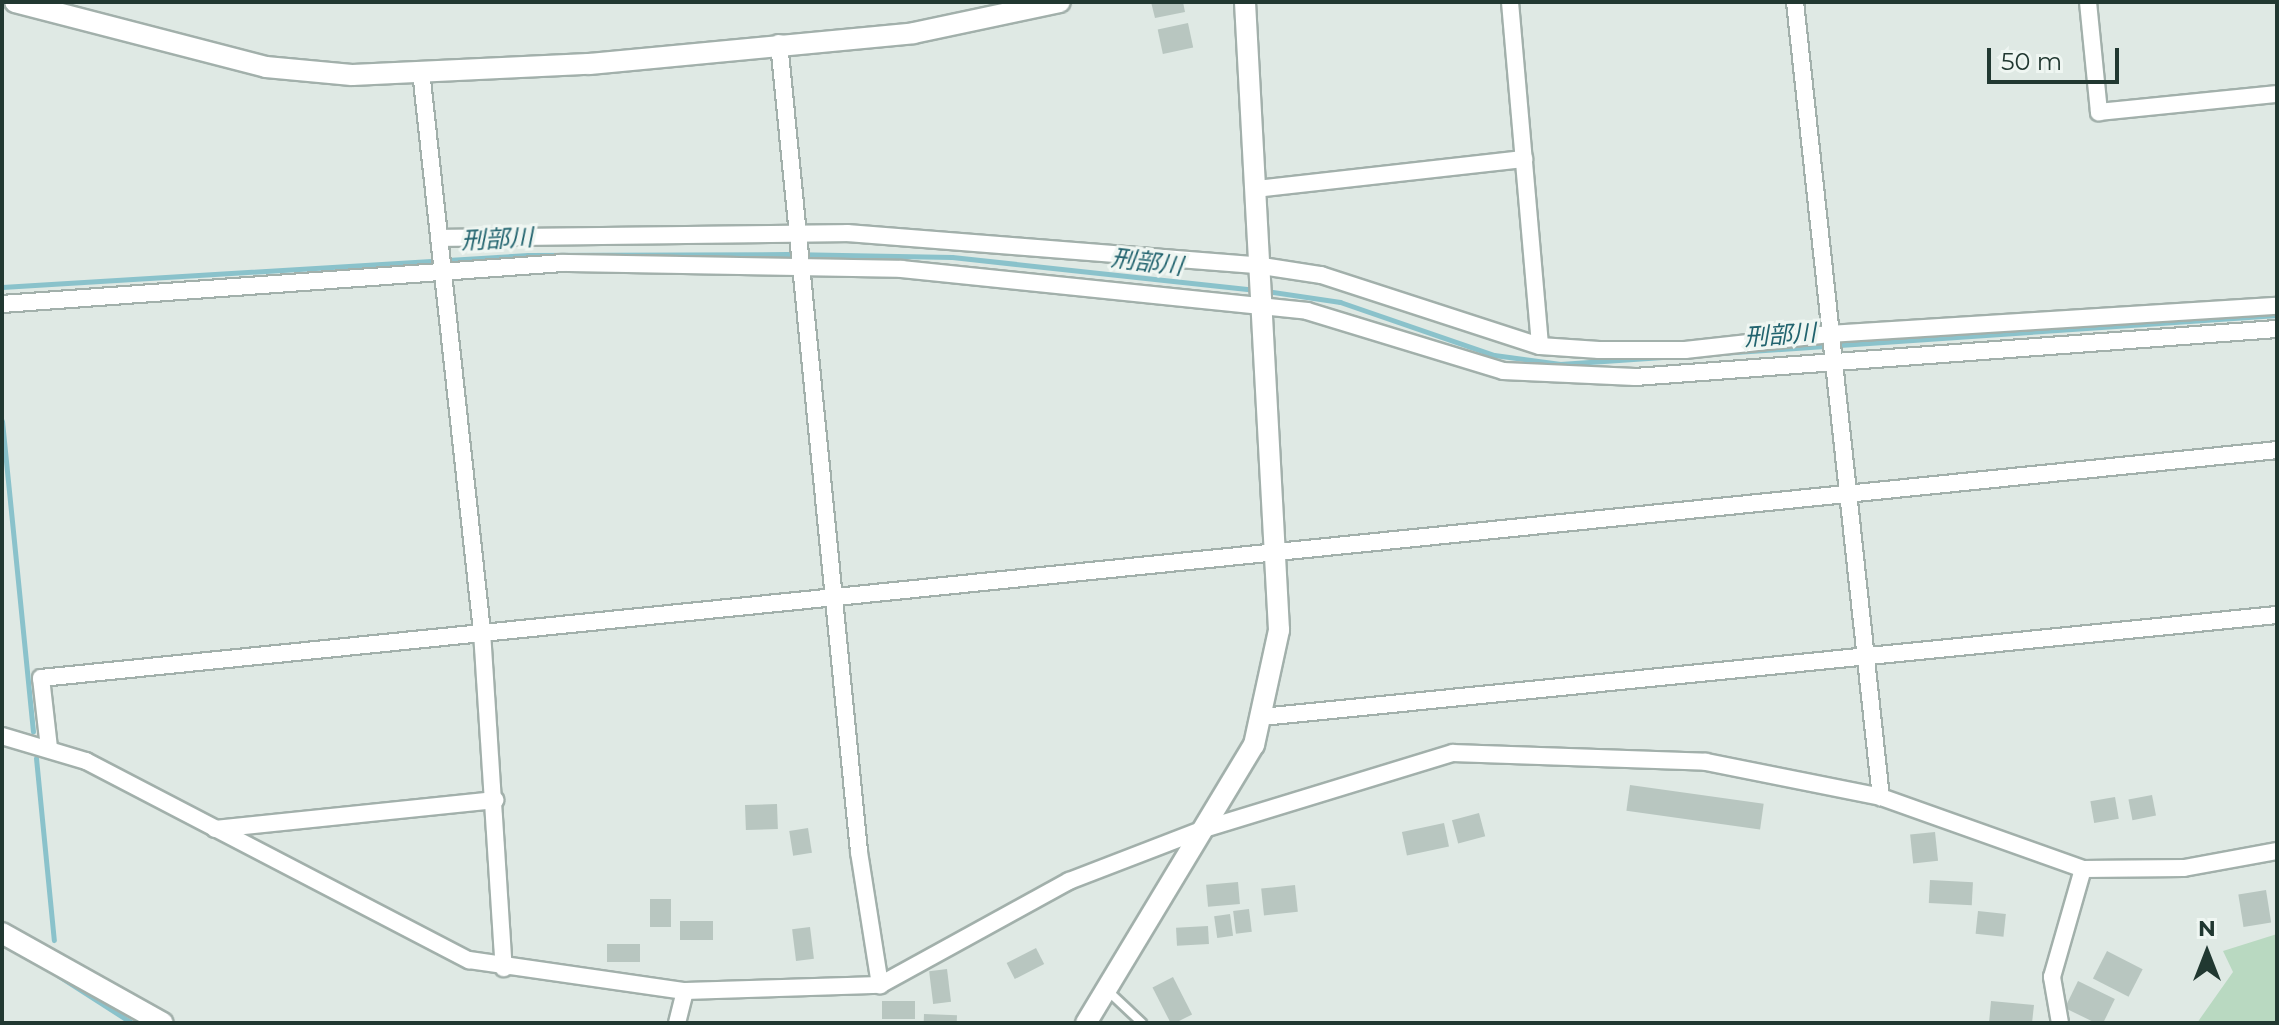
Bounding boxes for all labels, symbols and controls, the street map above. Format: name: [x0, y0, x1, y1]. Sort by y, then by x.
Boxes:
scale bar: [1991, 32, 2123, 82]
text: 50 m: [2001, 47, 2062, 76]
water label: 刑部川: [460, 223, 534, 255]
water label: 刑部川: [1110, 243, 1184, 281]
water label: 刑部川: [1743, 318, 1817, 352]
north arrow: [2167, 913, 2247, 993]
text: N: [2198, 915, 2216, 942]

